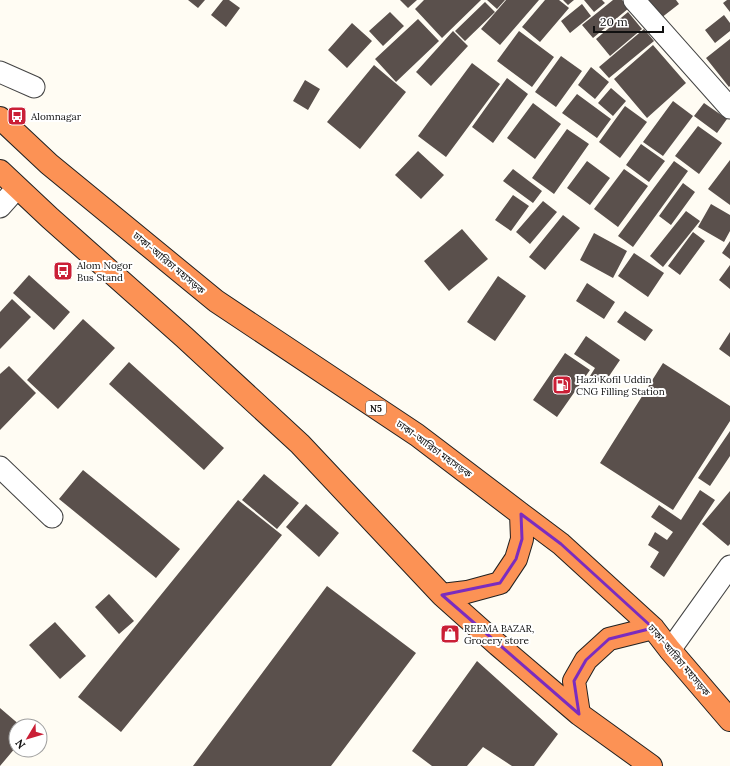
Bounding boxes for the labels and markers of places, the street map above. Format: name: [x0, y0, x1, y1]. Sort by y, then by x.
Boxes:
bus stop icon: Alomnagar: [6, 105, 28, 127]
place label: Alomnagar: [30, 110, 82, 123]
place label: Alom Nogor Bus Stand: [76, 259, 133, 284]
bus stop icon: Alom Nogor Bus Stand: [52, 260, 74, 282]
place label: Hazi Kofil Uddin CNG Filling Station: [576, 373, 665, 398]
fuel station icon: Hazi Kofil Uddin CNG Filling Station: [551, 374, 573, 396]
place label: REEMA BAZAR, Grocery store: [464, 622, 534, 647]
shop icon: REEMA BAZAR, Grocery store: [439, 623, 461, 645]

